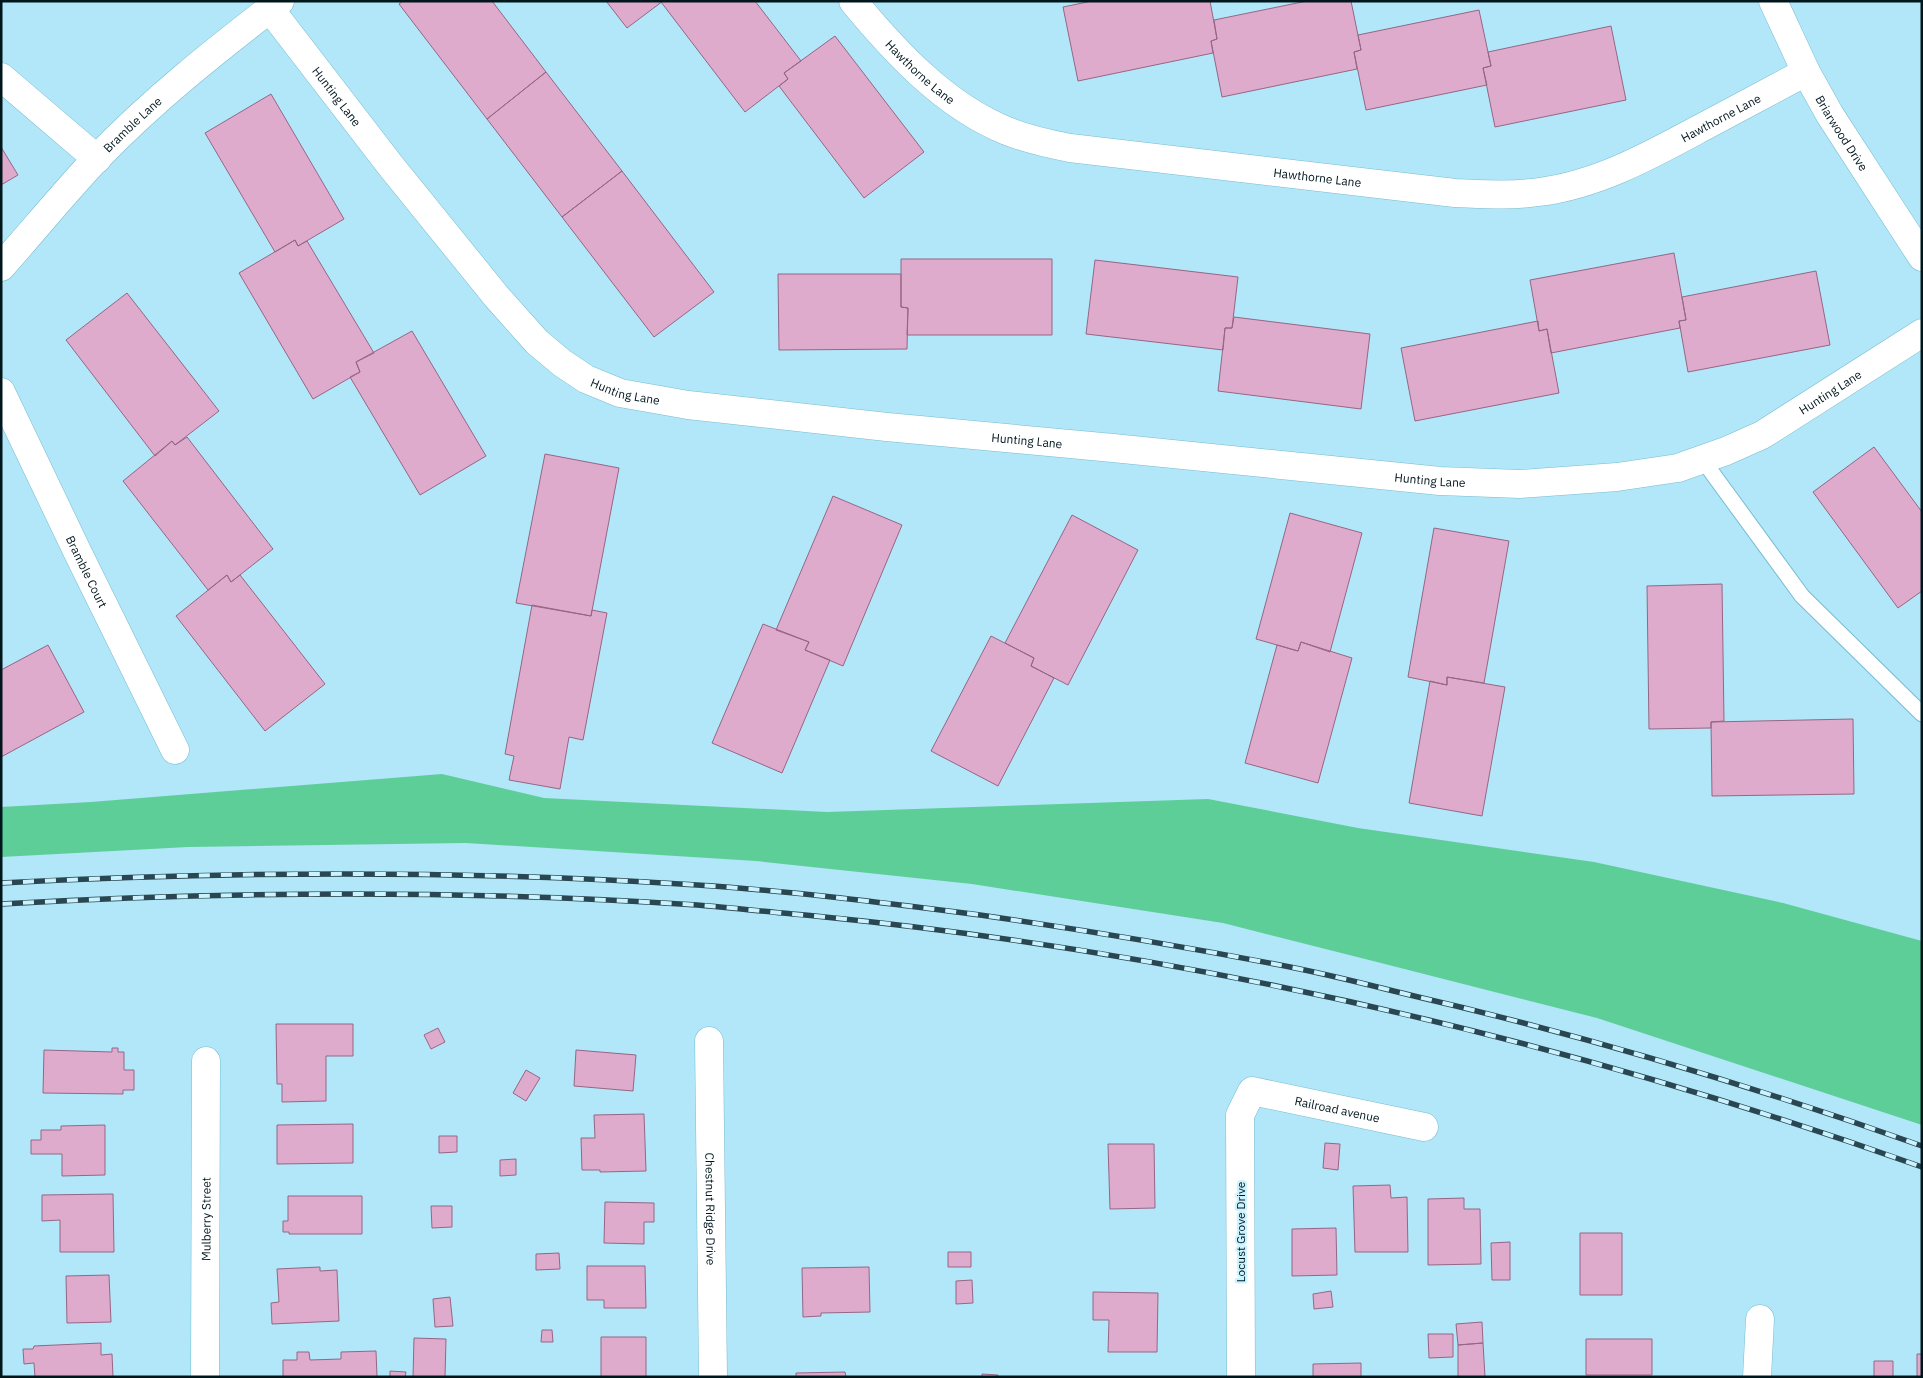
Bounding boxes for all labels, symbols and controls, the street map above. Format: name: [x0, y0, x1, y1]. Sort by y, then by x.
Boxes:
street label: Hawthorne Lane: [883, 37, 958, 107]
street label: Hunting Lane: [309, 63, 365, 129]
street label: Hawthorne Lane: [1678, 90, 1763, 145]
street label: Briarwood Drive: [1813, 92, 1872, 174]
street label: Bramble Lane: [100, 93, 165, 155]
street label: Hawthorne Lane: [1273, 164, 1363, 190]
street label: Hunting Lane: [1796, 366, 1864, 417]
street label: Hunting Lane: [589, 374, 662, 407]
street label: Hunting Lane: [991, 429, 1063, 451]
street label: Hunting Lane: [1394, 469, 1466, 489]
street label: Bramble Court: [63, 533, 111, 610]
street label: Railroad avenue: [1293, 1093, 1382, 1125]
street label: Chestnut Ridge Drive: [703, 1152, 719, 1266]
street label: Mulberry Street: [198, 1177, 213, 1261]
street label: Locust Grove Drive: [1233, 1181, 1248, 1282]

